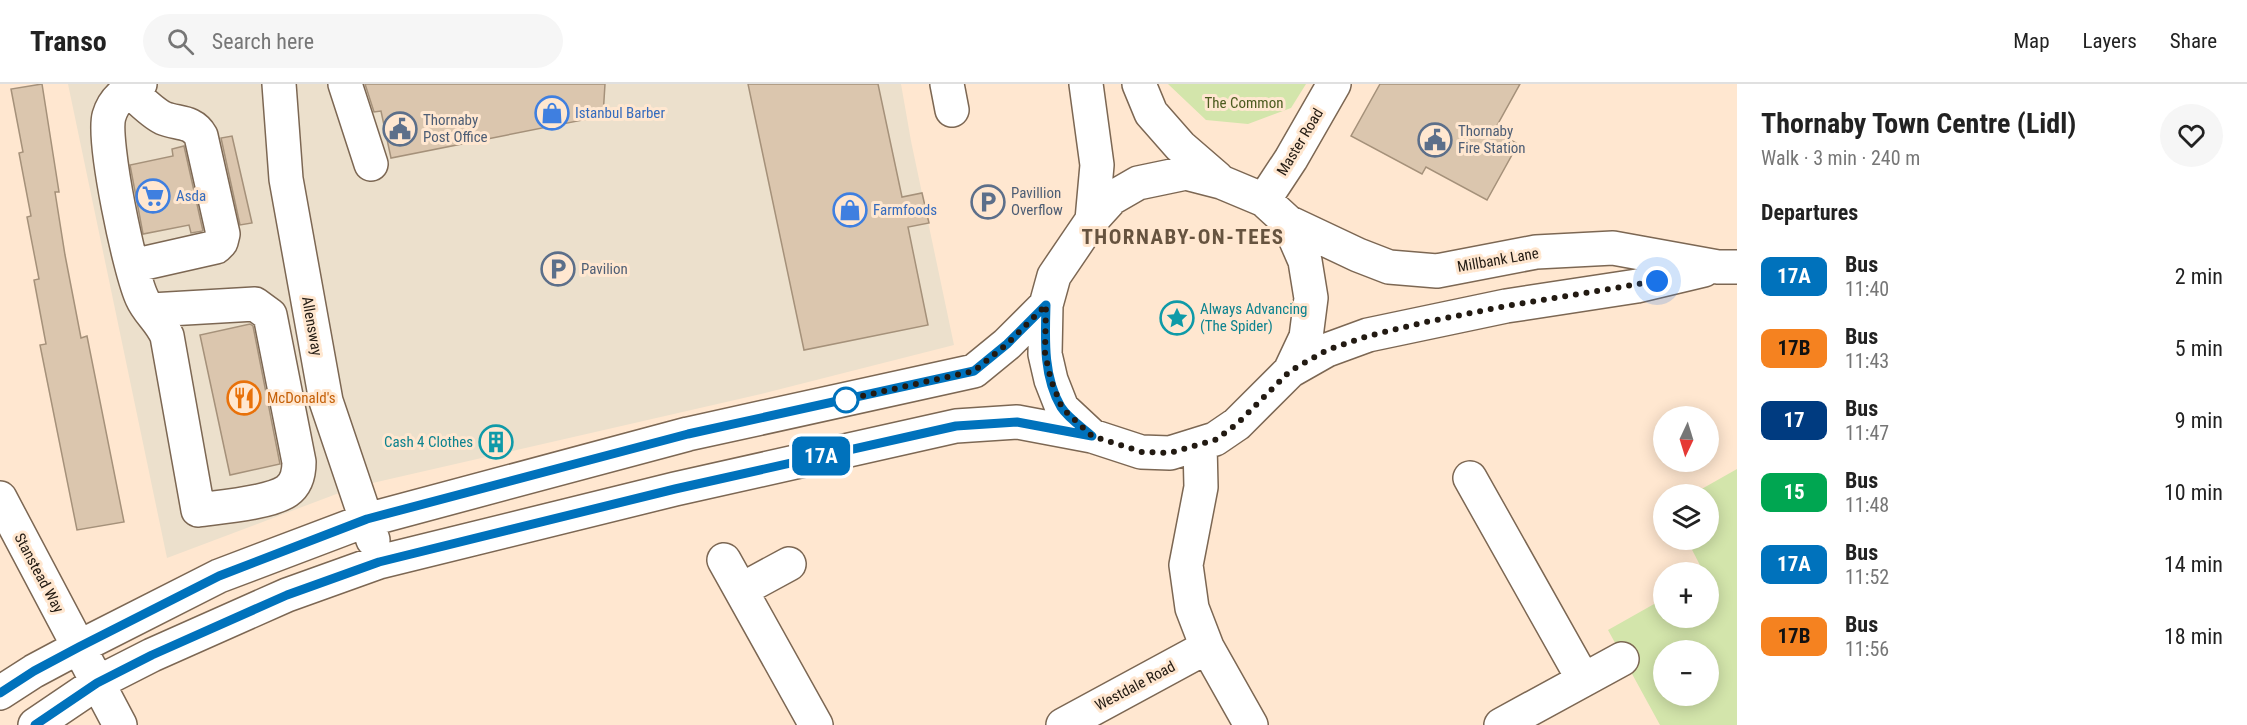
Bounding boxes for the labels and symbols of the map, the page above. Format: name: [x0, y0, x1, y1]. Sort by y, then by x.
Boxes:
park label: The Common: [1205, 94, 1283, 112]
shop icon: Istanbul Barber: [534, 95, 570, 131]
place label: Istanbul Barber: [575, 104, 665, 122]
street label: Master Road: [1273, 105, 1327, 179]
public building icon: Thornaby Post Office: [382, 111, 418, 147]
place label: Thornaby Post Office: [423, 111, 488, 146]
public building icon: Thornaby Fire Station: [1417, 122, 1453, 158]
place label: Thornaby Fire Station: [1458, 122, 1526, 157]
supermarket icon: Asda: [135, 178, 171, 214]
parking icon: Pavillion Overflow: [970, 184, 1006, 220]
place label: Pavillion Overflow: [1011, 184, 1063, 219]
place label: Asda: [176, 187, 206, 205]
shop icon: Farmfoods: [832, 192, 868, 228]
place label: Farmfoods: [873, 201, 937, 219]
district label: THORNABY-ON-TEES: [1081, 225, 1285, 249]
street label: Millbank Lane: [1456, 244, 1540, 276]
parking icon: Pavilion: [540, 251, 576, 287]
place label: Pavilion: [581, 260, 628, 278]
your location: [1642, 266, 1672, 296]
street label: Allensway: [298, 295, 326, 357]
place icon: Always Advancing (The Spider): [1159, 300, 1195, 336]
place label: Always Advancing (The Spider): [1200, 300, 1307, 335]
restaurant icon: McDonald's: [226, 380, 262, 416]
unlabelled marker: [833, 387, 859, 413]
place label: McDonald's: [267, 389, 336, 407]
north arrow: [1653, 406, 1719, 472]
building icon: Cash 4 Clothes: [478, 424, 514, 460]
place label: Cash 4 Clothes: [384, 433, 473, 451]
line badge: 17A: [786, 436, 856, 476]
street label: Stanstead Way: [10, 530, 68, 616]
street label: Westdale Road: [1092, 657, 1178, 715]

